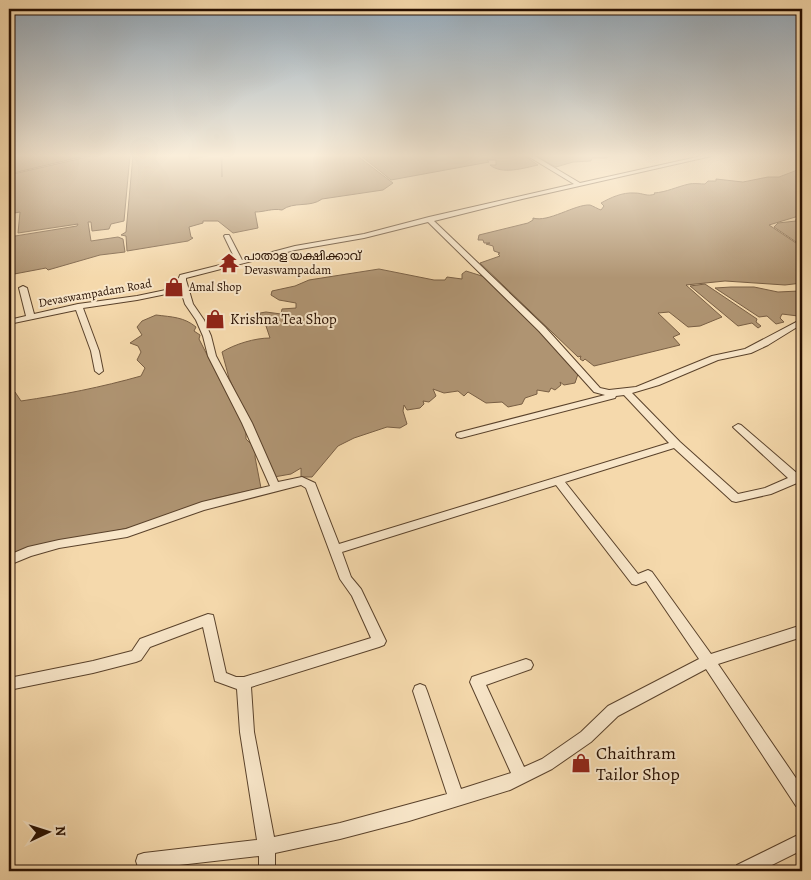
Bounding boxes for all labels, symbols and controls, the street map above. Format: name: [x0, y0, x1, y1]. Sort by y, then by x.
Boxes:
place label: പാതാള യക്ഷിക്കാവ് Devaswampadam: [244, 248, 362, 278]
temple icon: പാതാള യക്ഷിക്കാവ് Devaswampadam: [218, 252, 240, 274]
street label: Devaswampadam Road: [37, 275, 153, 311]
shop icon: Amal Shop: [163, 276, 185, 298]
place label: Amal Shop: [188, 279, 242, 295]
shop icon: Krishna Tea Shop: [204, 308, 226, 330]
place label: Krishna Tea Shop: [230, 309, 337, 329]
place label: Chaithram Tailor Shop: [596, 741, 680, 786]
shop icon: Chaithram Tailor Shop: [570, 752, 592, 774]
north arrow: [22, 808, 72, 858]
text: N: [51, 825, 70, 837]

